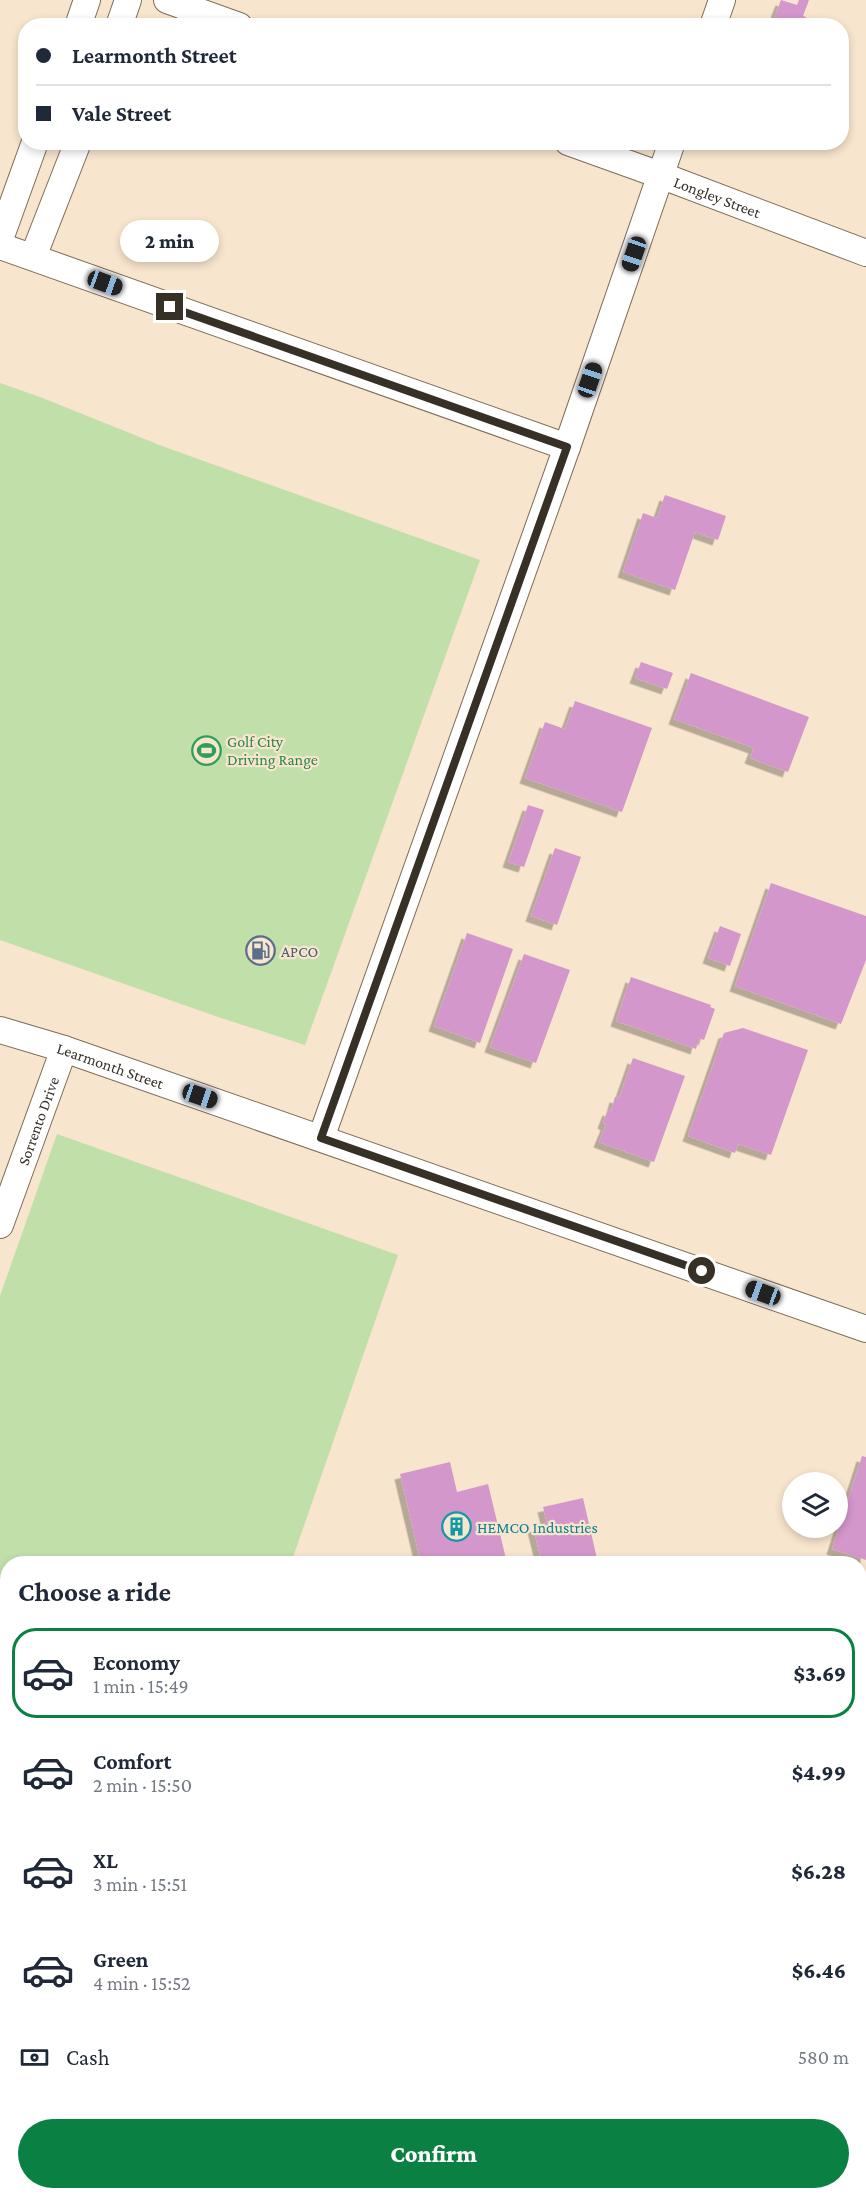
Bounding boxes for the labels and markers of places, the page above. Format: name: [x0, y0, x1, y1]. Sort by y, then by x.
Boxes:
place label: Golf City Driving Range: [227, 733, 318, 769]
sports icon: Golf City Driving Range: [190, 734, 222, 766]
fuel station icon: APCO: [244, 935, 276, 967]
place label: APCO: [281, 943, 318, 960]
building icon: HEMCO Industries: [440, 1511, 472, 1543]
place label: HEMCO Industries: [477, 1519, 598, 1536]

